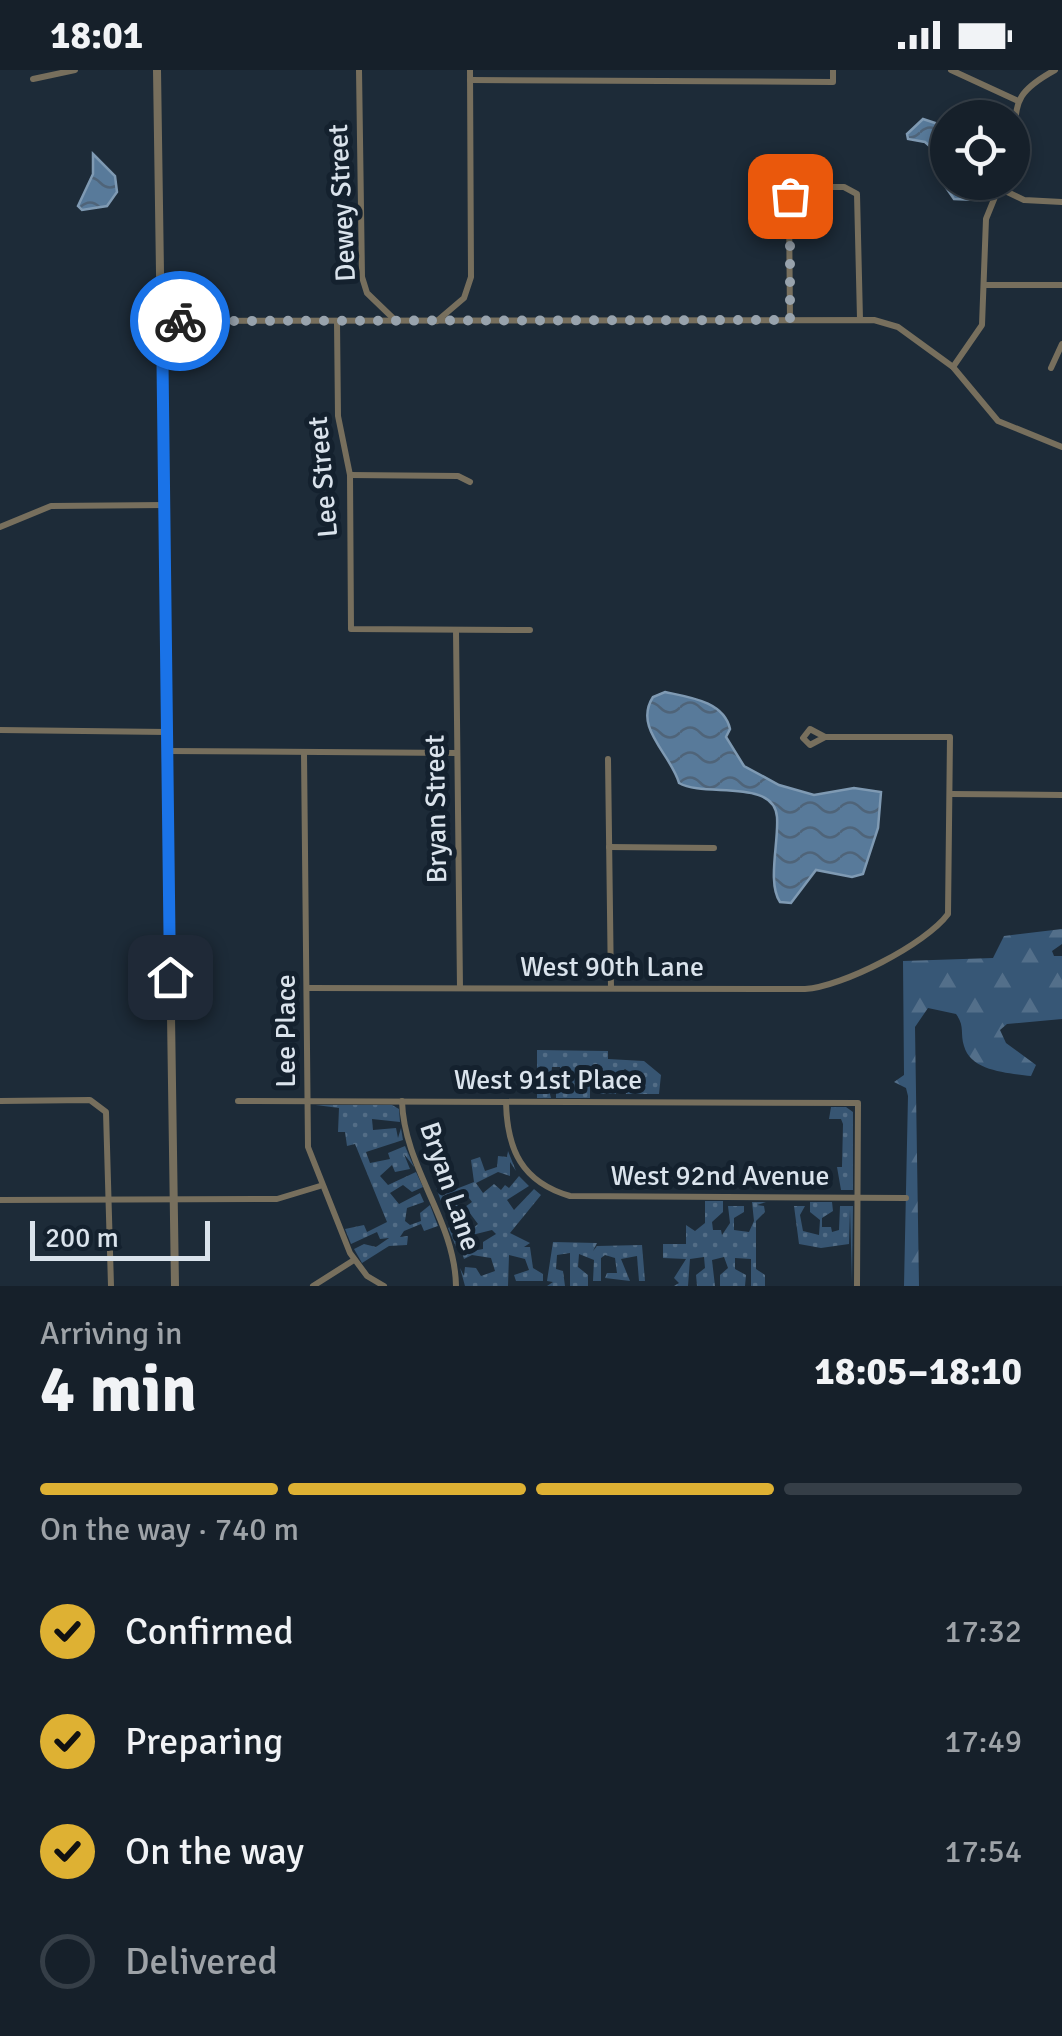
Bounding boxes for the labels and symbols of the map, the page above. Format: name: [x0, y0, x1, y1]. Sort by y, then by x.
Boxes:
street label: Dewey Street: [321, 123, 363, 283]
pin: [748, 154, 833, 239]
courier: [130, 271, 230, 371]
street label: Lee Street: [301, 415, 345, 539]
street label: Bryan Street: [418, 734, 454, 884]
pin: [128, 935, 213, 1020]
street label: West 90th Lane: [520, 950, 704, 984]
street label: Lee Place: [269, 974, 303, 1088]
street label: West 91st Place: [454, 1063, 642, 1097]
street label: Bryan Lane: [412, 1118, 488, 1255]
street label: West 92nd Avenue: [610, 1159, 830, 1193]
scale bar: [30, 1216, 210, 1260]

